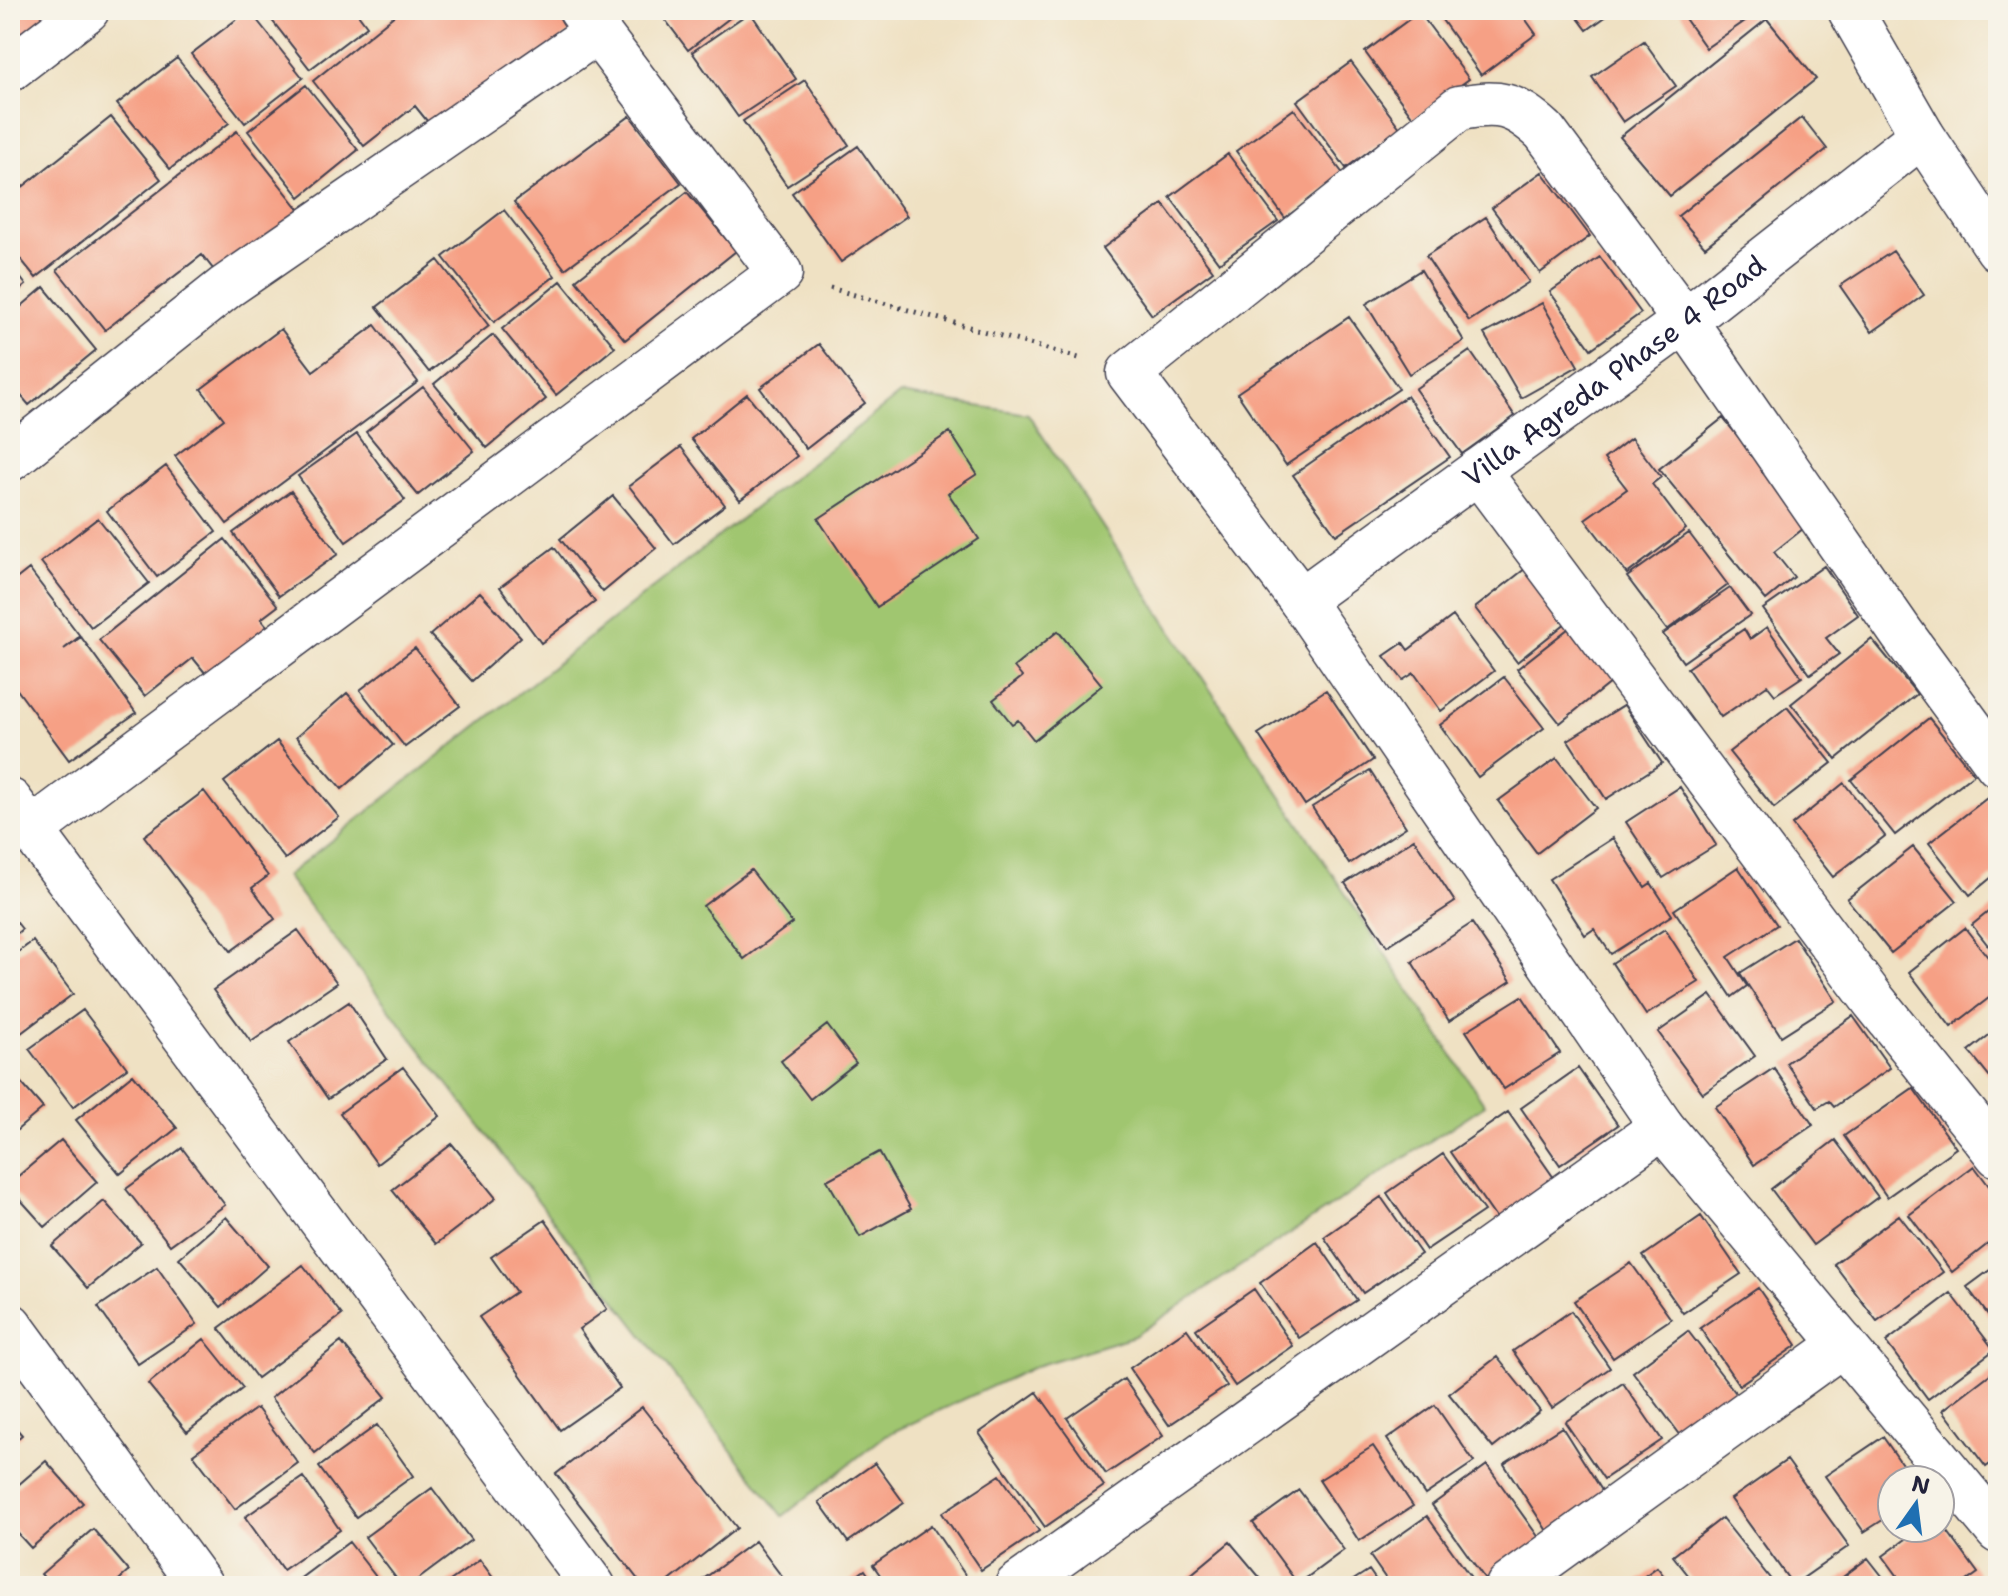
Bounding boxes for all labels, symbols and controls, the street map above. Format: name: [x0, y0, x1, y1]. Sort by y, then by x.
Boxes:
street label: Villa Agreda Phase 4 Road: [1455, 246, 1773, 496]
north arrow: [1876, 1464, 1956, 1544]
text: N: [1909, 1469, 1933, 1501]

